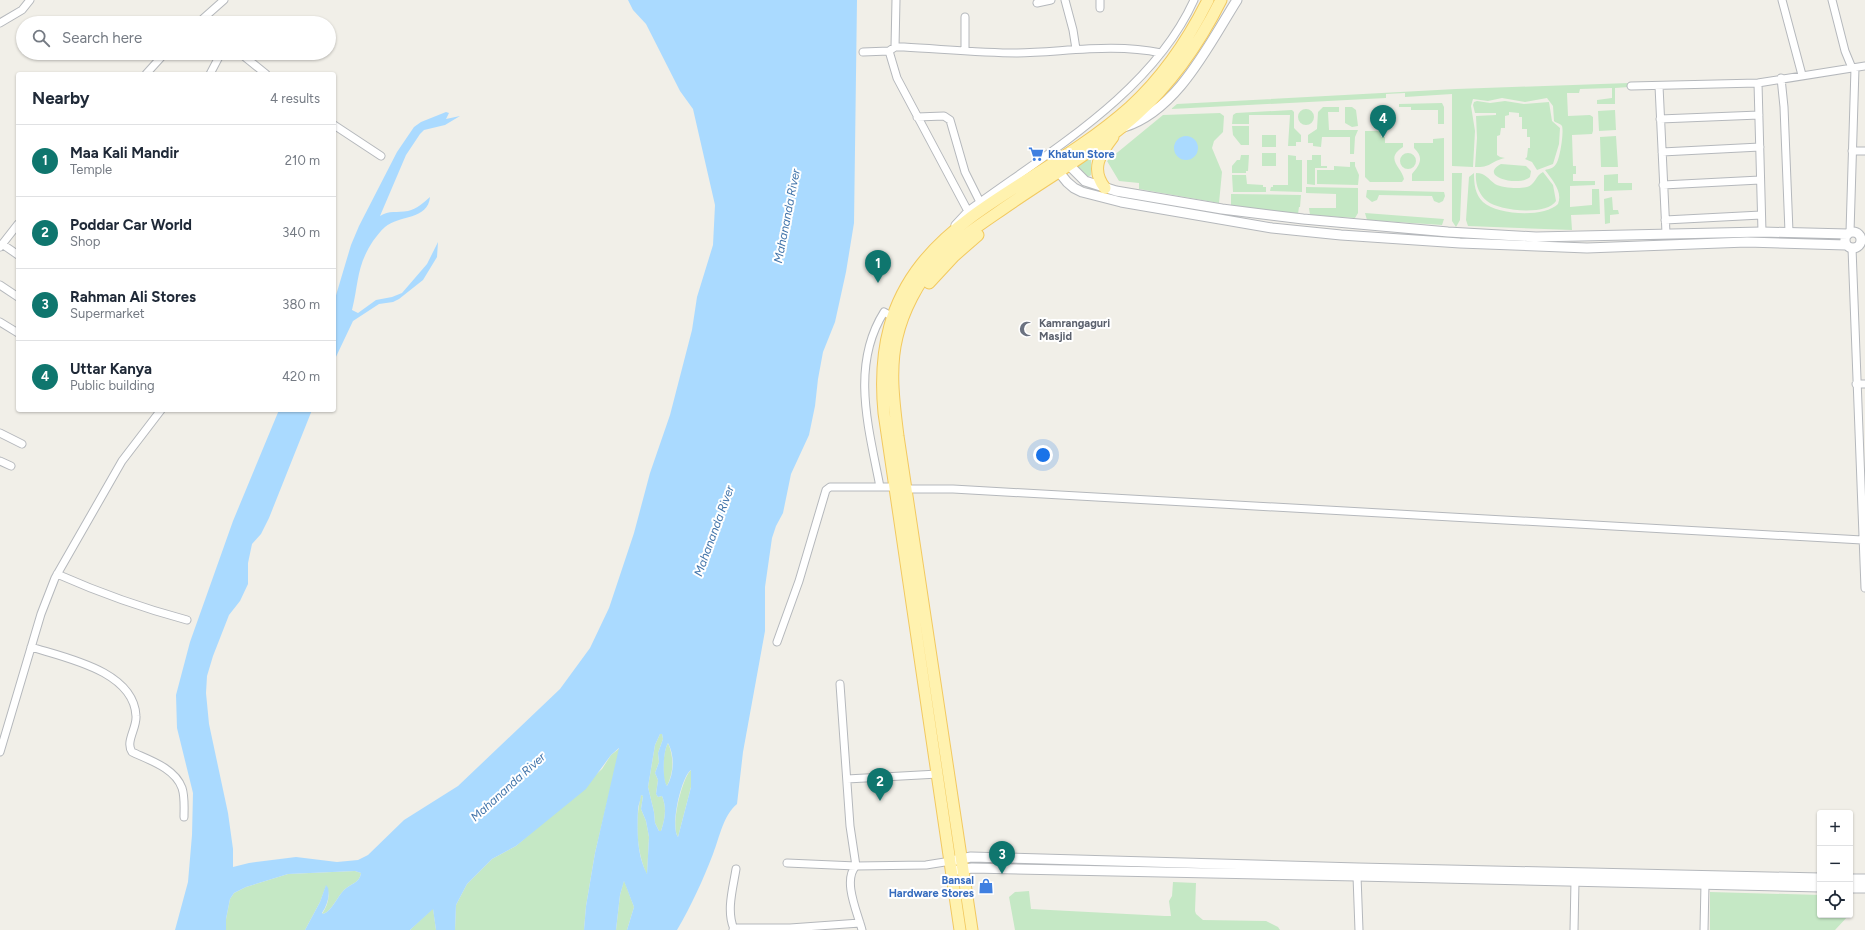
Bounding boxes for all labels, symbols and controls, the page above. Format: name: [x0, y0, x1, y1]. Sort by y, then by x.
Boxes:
search box: [16, 16, 336, 60]
icon: search: [30, 27, 52, 49]
text: Search here: [62, 29, 142, 47]
text: Nearby: [32, 88, 90, 108]
text: 4 results: [270, 91, 320, 106]
pin: 4: [1370, 105, 1396, 138]
text: Maa Kali Mandir: [70, 144, 179, 162]
supermarket icon: Khatun Store: [1027, 145, 1045, 163]
place label: Khatun Store: [1048, 148, 1115, 161]
text: 1: [42, 153, 48, 168]
text: 210 m: [285, 153, 320, 168]
text: Temple: [70, 162, 112, 177]
water label: Mahananda River: [771, 167, 803, 264]
text: Poddar Car World: [70, 216, 192, 234]
text: 2: [41, 225, 49, 240]
text: 340 m: [282, 225, 320, 240]
text: Shop: [70, 234, 100, 249]
pin: 1: [865, 250, 891, 283]
text: Rahman Ali Stores: [70, 288, 196, 306]
text: 3: [41, 297, 49, 312]
text: 380 m: [282, 297, 320, 312]
text: Supermarket: [70, 306, 145, 321]
place label: Kamrangaguri Masjid: [1039, 317, 1110, 343]
mosque icon: Kamrangaguri Masjid: [1018, 320, 1036, 338]
text: Uttar Kanya: [70, 360, 152, 378]
text: 4: [41, 369, 49, 384]
text: 420 m: [282, 369, 320, 384]
text: Public building: [70, 378, 155, 393]
your location: [1033, 445, 1053, 465]
water label: Mahananda River: [691, 483, 737, 578]
water label: Mahananda River: [468, 749, 549, 824]
pin: 2: [867, 768, 893, 801]
map controls: [1817, 810, 1853, 918]
button: +: [1817, 810, 1853, 846]
pin: 3: [989, 841, 1015, 874]
button: −: [1817, 846, 1853, 882]
place label: Bansal Hardware Stores: [889, 874, 974, 900]
shop icon: Bansal Hardware Stores: [977, 877, 995, 895]
button: locate: [1817, 882, 1853, 918]

